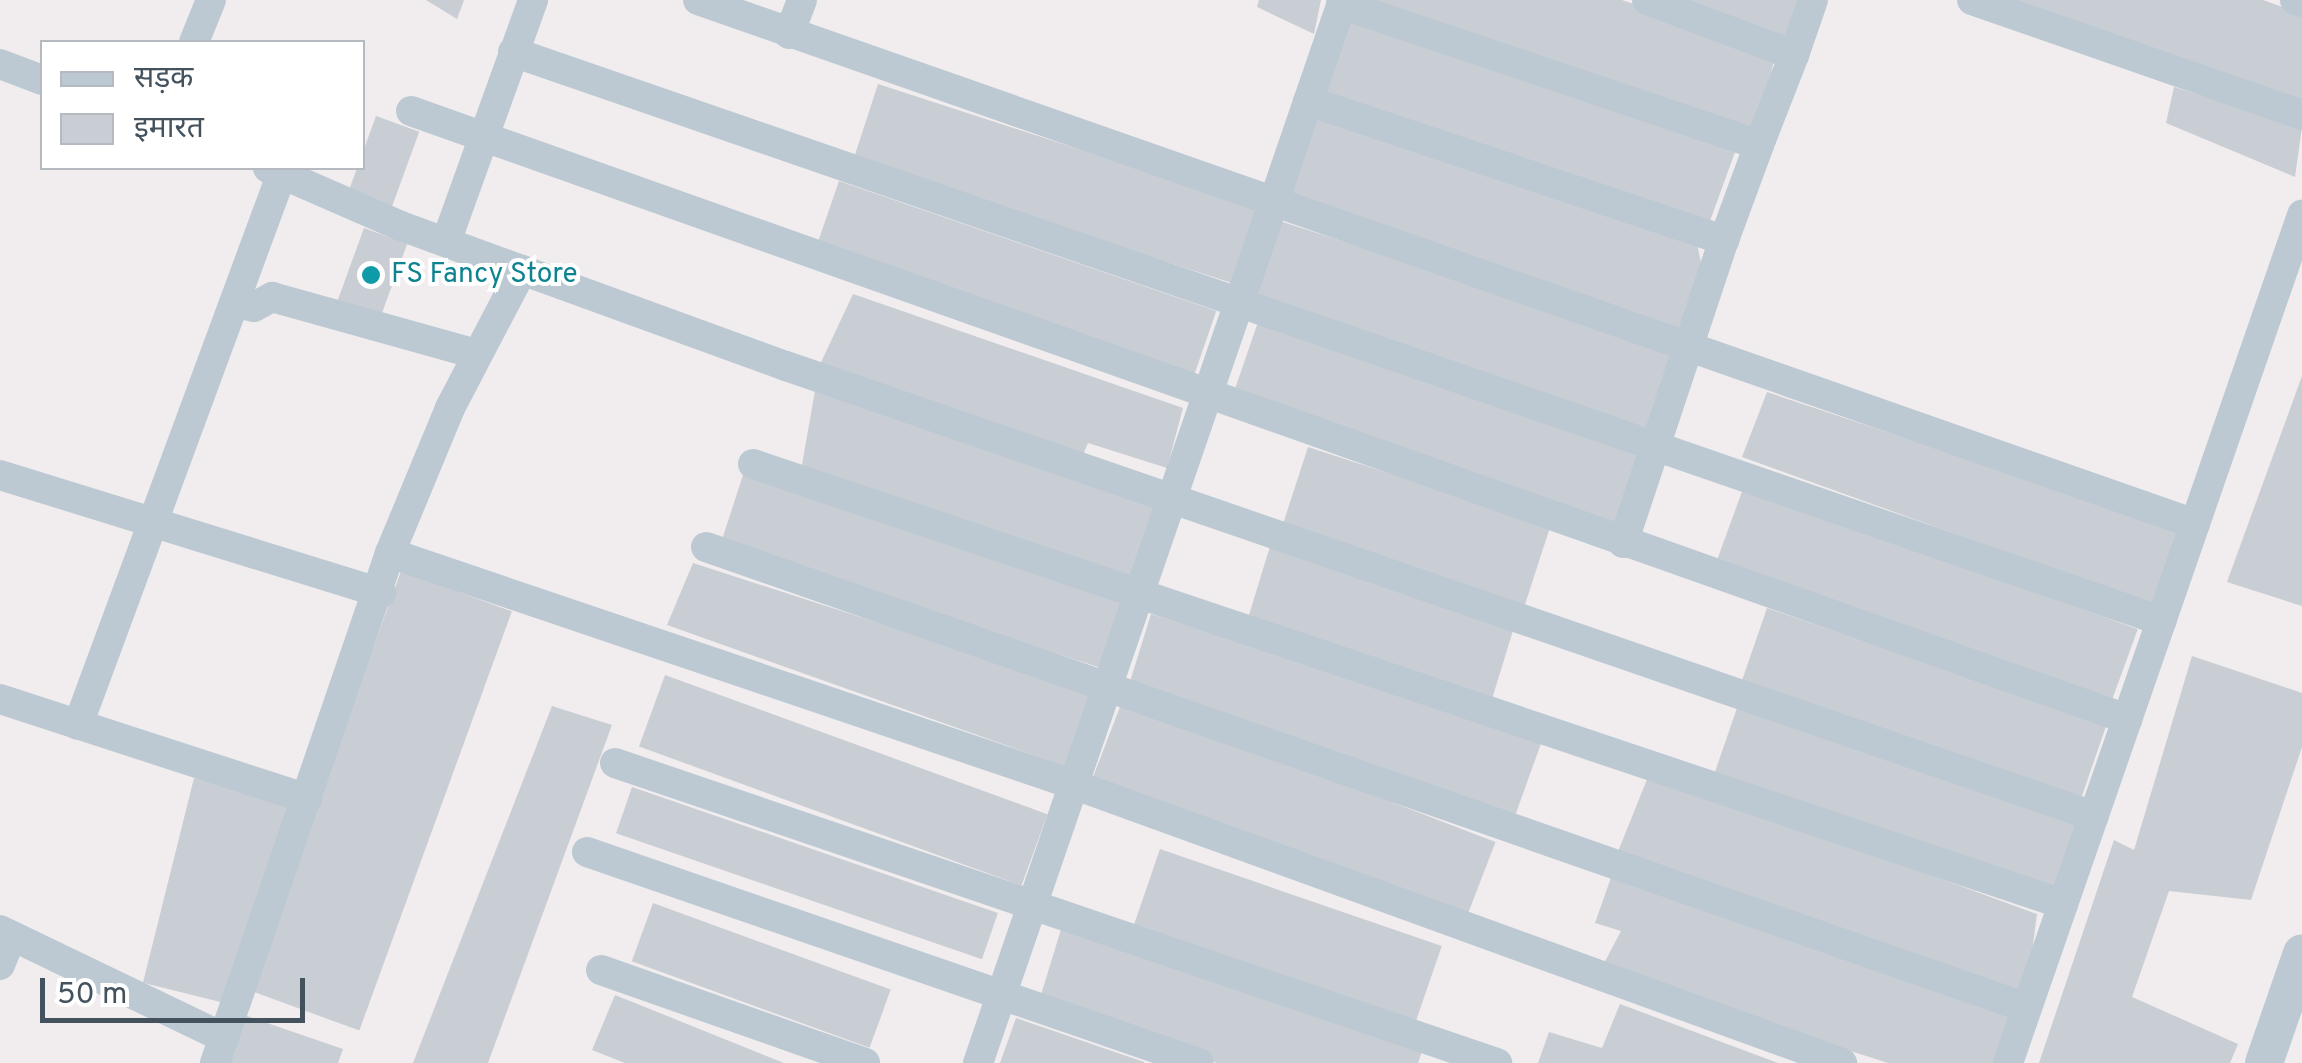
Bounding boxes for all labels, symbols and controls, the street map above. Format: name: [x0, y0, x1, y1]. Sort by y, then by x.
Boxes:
legend: [40, 40, 365, 170]
text: सड़क: [134, 61, 193, 98]
text: इमारत: [134, 111, 204, 148]
place label: FS Fancy Store: [391, 258, 577, 292]
marker: FS Fancy Store: [360, 264, 382, 286]
scale bar: [45, 958, 310, 1020]
text: 50 m: [57, 977, 127, 1014]

